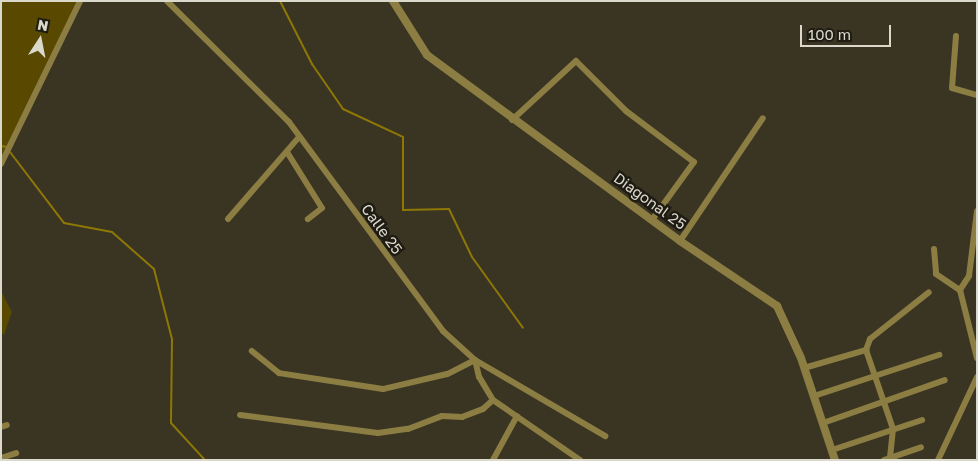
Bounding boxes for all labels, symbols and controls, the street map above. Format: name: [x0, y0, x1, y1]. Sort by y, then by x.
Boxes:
north arrow: [15, 15, 65, 65]
text: N: [36, 15, 50, 34]
scale bar: [803, 15, 894, 47]
text: 100 m: [808, 25, 851, 43]
street label: Diagonal 25: [610, 169, 690, 233]
street label: Calle 25: [358, 200, 406, 258]

